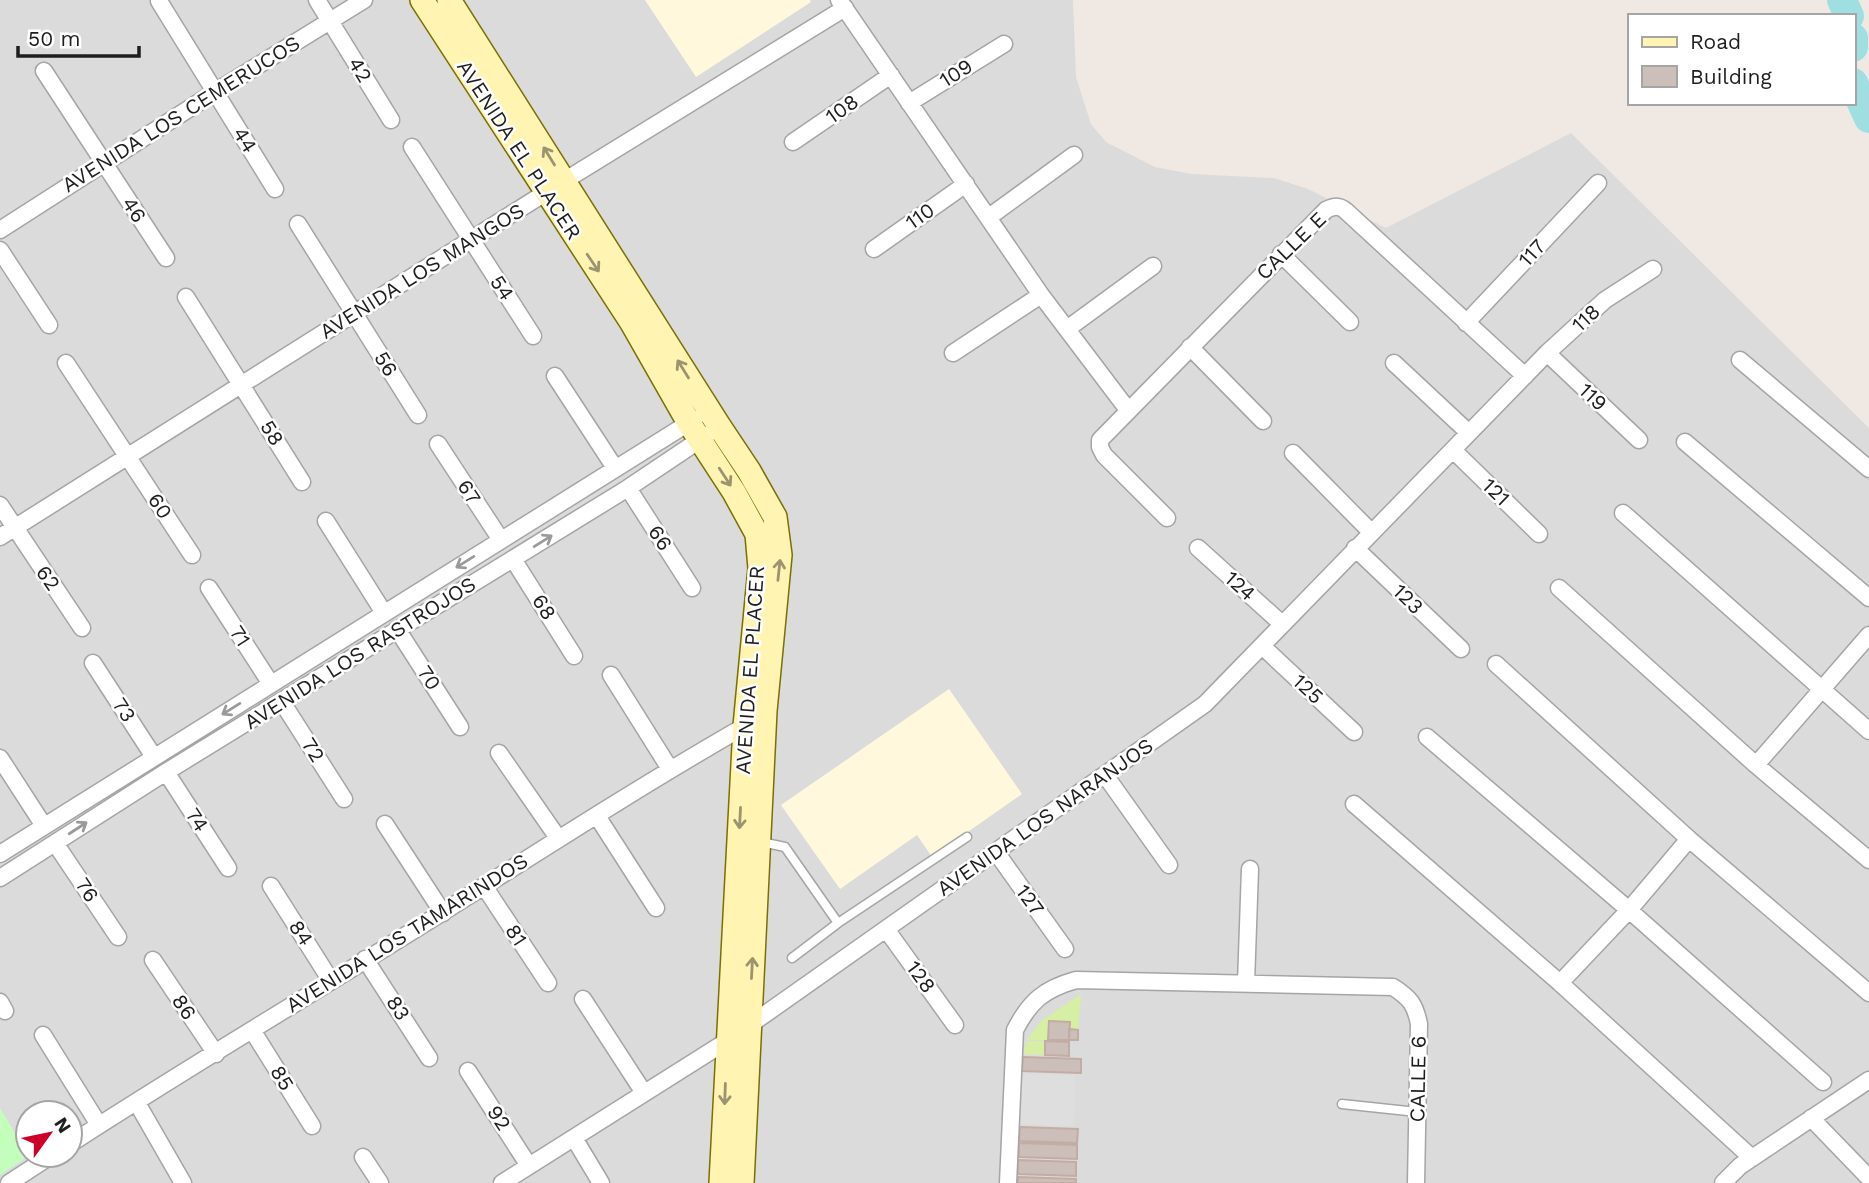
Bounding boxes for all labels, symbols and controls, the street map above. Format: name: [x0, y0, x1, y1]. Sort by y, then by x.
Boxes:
scale bar: [18, 14, 138, 58]
legend: [1628, 14, 1855, 105]
text: 50 m: [28, 26, 80, 51]
text: Road: [1690, 29, 1741, 54]
street label: AVENIDA LOS CEMERUCOS: [57, 30, 304, 197]
street label: 42: [343, 53, 378, 87]
street label: 109: [935, 53, 977, 92]
street label: AVENIDA EL PLACER: [452, 55, 587, 244]
text: Building: [1690, 64, 1772, 89]
street label: 108: [821, 89, 863, 129]
street label: 44: [228, 122, 263, 157]
one-way arrow: [542, 146, 556, 166]
street label: 46: [117, 192, 152, 227]
street label: AVENIDA LOS MANGOS: [315, 197, 528, 344]
street label: 110: [900, 197, 939, 234]
street label: CALLE E: [1251, 206, 1331, 285]
street label: 117: [1513, 234, 1551, 271]
one-way arrow: [586, 253, 600, 272]
street label: 54: [485, 270, 520, 305]
street label: 118: [1566, 298, 1605, 337]
street label: 56: [369, 347, 404, 381]
one-way arrow: [676, 360, 690, 380]
street label: 119: [1574, 377, 1613, 416]
street label: 58: [255, 415, 290, 450]
one-way arrow: [718, 467, 732, 487]
street label: 121: [1477, 473, 1515, 511]
street label: 67: [452, 475, 487, 509]
street label: 60: [143, 488, 178, 523]
street label: 66: [643, 520, 678, 555]
one-way arrow: [532, 533, 552, 547]
one-way arrow: [455, 556, 475, 570]
one-way arrow: [772, 559, 785, 582]
street label: 62: [31, 560, 66, 595]
street label: AVENIDA EL PLACER: [730, 565, 769, 775]
street label: 124: [1220, 565, 1261, 606]
street label: AVENIDA LOS RASTROJOS: [239, 571, 480, 734]
street label: 123: [1388, 578, 1429, 619]
street label: 68: [527, 589, 562, 624]
street label: 71: [224, 621, 256, 651]
street label: 70: [412, 661, 447, 695]
street label: 125: [1288, 668, 1329, 709]
street label: 73: [107, 693, 141, 727]
one-way arrow: [221, 703, 241, 717]
street label: AVENIDA LOS NARANJOS: [932, 732, 1158, 901]
street label: 72: [296, 733, 330, 767]
street label: 74: [181, 803, 214, 836]
one-way arrow: [733, 806, 746, 829]
one-way arrow: [68, 821, 88, 835]
street label: AVENIDA LOS TAMARINDOS: [281, 848, 532, 1017]
street label: 76: [70, 873, 104, 907]
street label: 127: [1011, 879, 1050, 920]
street label: 84: [284, 915, 319, 950]
street label: 81: [500, 919, 533, 950]
street label: 128: [901, 956, 941, 998]
one-way arrow: [745, 957, 758, 980]
street label: 86: [167, 989, 202, 1024]
street label: 83: [381, 991, 416, 1025]
street label: CALLE 6: [1404, 1035, 1431, 1123]
street label: 85: [265, 1060, 300, 1095]
one-way arrow: [718, 1082, 731, 1105]
north arrow: [14, 1099, 84, 1169]
street label: 92: [482, 1100, 517, 1135]
text: N: [49, 1113, 76, 1137]

